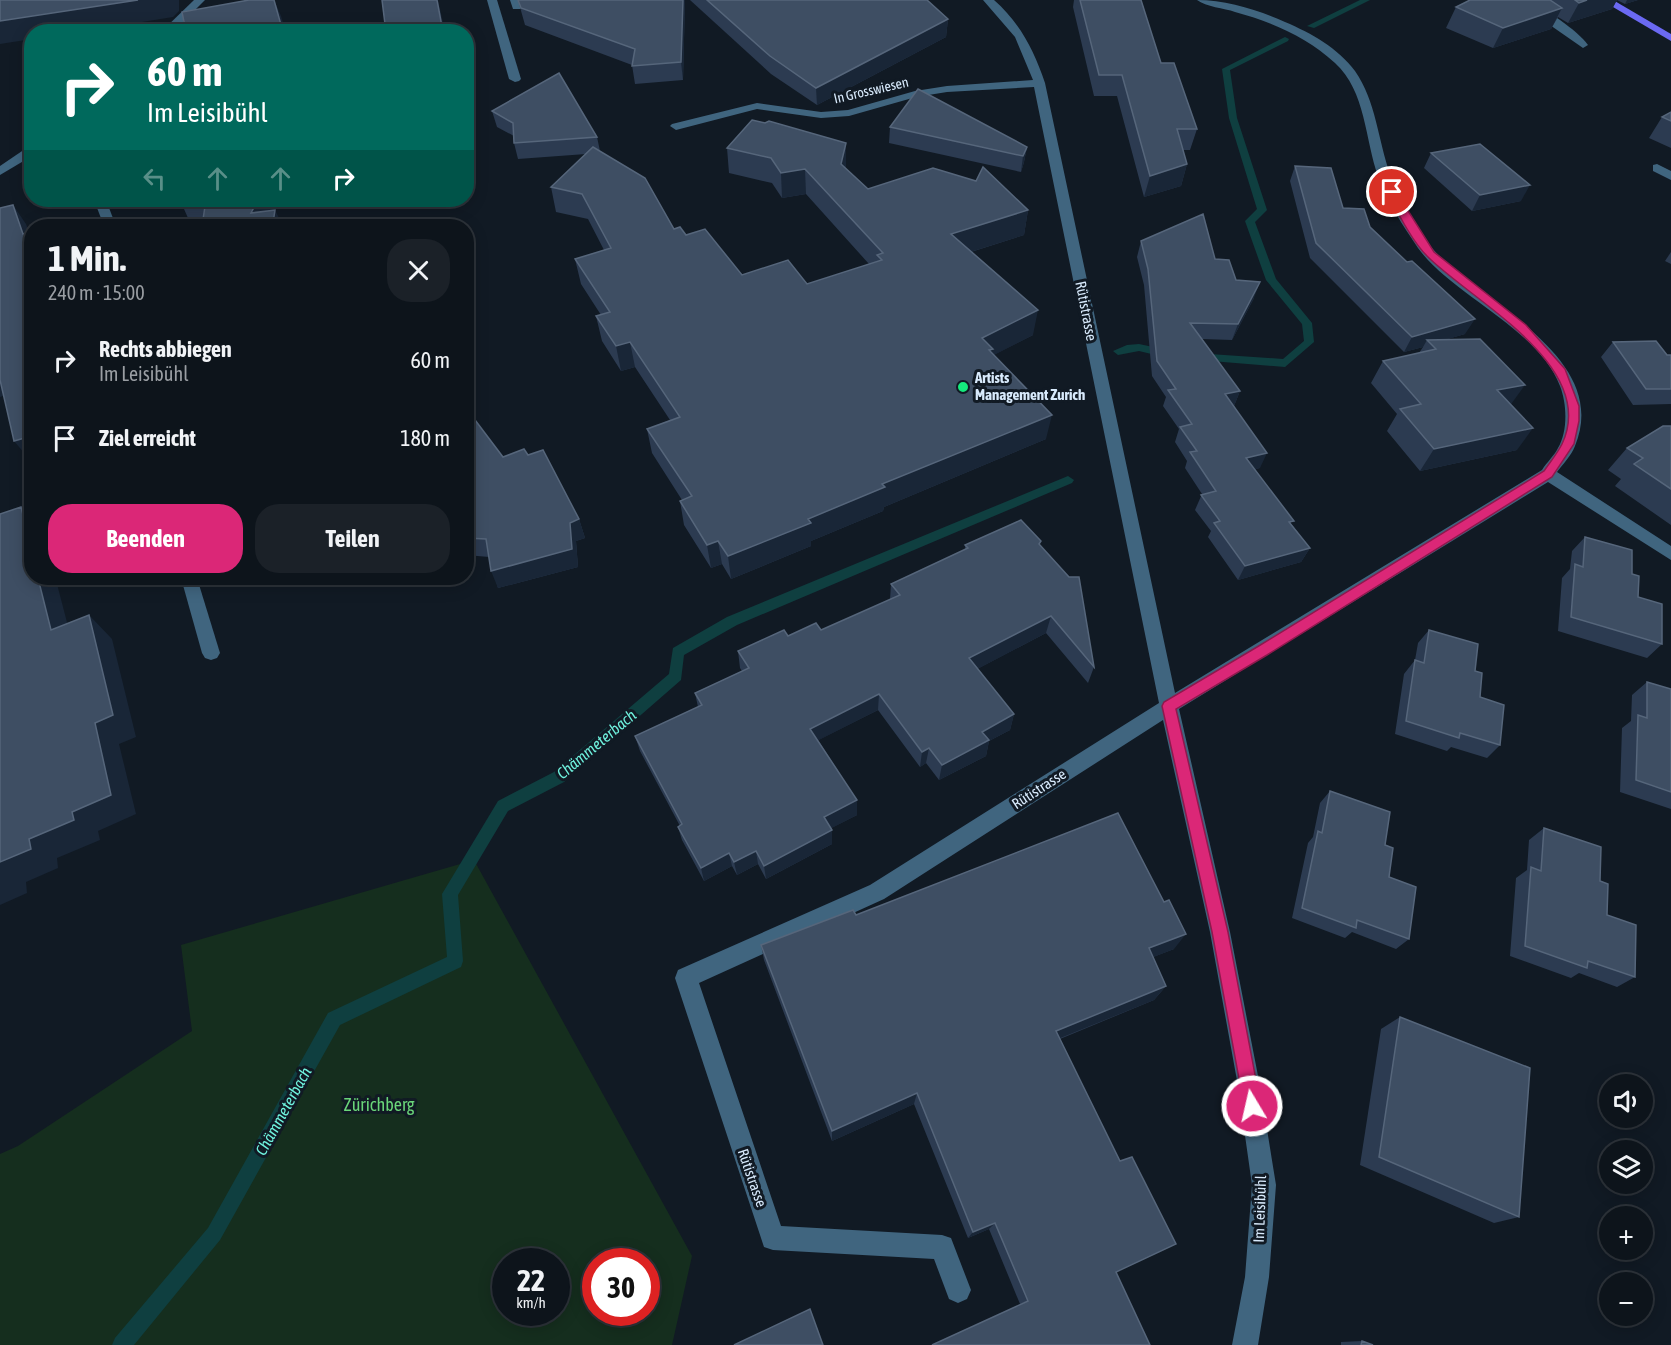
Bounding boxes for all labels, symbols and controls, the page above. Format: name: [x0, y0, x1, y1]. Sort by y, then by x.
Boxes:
text: 60 m: [147, 47, 222, 95]
icon: right: [48, 48, 126, 126]
street label: In Grosswiesen: [832, 74, 910, 106]
text: Im Leisibühl: [147, 97, 268, 128]
icon: left: [138, 162, 171, 195]
icon: ahead: [201, 162, 234, 195]
icon: ahead: [264, 162, 297, 195]
icon: right: [327, 162, 360, 195]
pin: [1366, 166, 1417, 217]
icon: arrive: [1375, 175, 1408, 208]
text: 1 Min.: [48, 237, 126, 279]
button: close: [387, 239, 450, 302]
street label: Rütistrasse: [1072, 280, 1101, 342]
text: 240 m · 15:00: [48, 281, 145, 304]
text: Rechts abbiegen: [99, 336, 232, 362]
icon: right: [48, 344, 81, 377]
text: 60 m: [410, 347, 450, 373]
text: Im Leisibühl: [99, 362, 188, 385]
place label: Artists Management Zurich: [974, 369, 1085, 403]
marker: Artists Management Zurich: [956, 380, 970, 394]
icon: arrive: [48, 422, 81, 455]
text: Ziel erreicht: [99, 425, 196, 451]
text: 180 m: [400, 425, 450, 451]
button: Beenden: [48, 504, 243, 573]
button: Teilen: [255, 504, 450, 573]
water label: Chämmeterbach: [553, 706, 639, 782]
street label: Rütistrasse: [1009, 765, 1069, 812]
water label: Chämmeterbach: [251, 1064, 315, 1158]
position arrow: [1220, 1074, 1284, 1138]
map controls: [1599, 1074, 1653, 1326]
button: sound: [1599, 1074, 1653, 1128]
park label: Zürichberg: [344, 1094, 415, 1115]
button: layers: [1599, 1140, 1653, 1194]
street label: Rütistrasse: [735, 1146, 770, 1209]
street label: Im Leisibühl: [1250, 1175, 1269, 1243]
button: +: [1599, 1206, 1653, 1260]
speed limit sign: 30: [582, 1248, 660, 1326]
text: 22: [517, 1263, 545, 1297]
button: −: [1599, 1272, 1653, 1326]
text: km/h: [516, 1294, 546, 1311]

